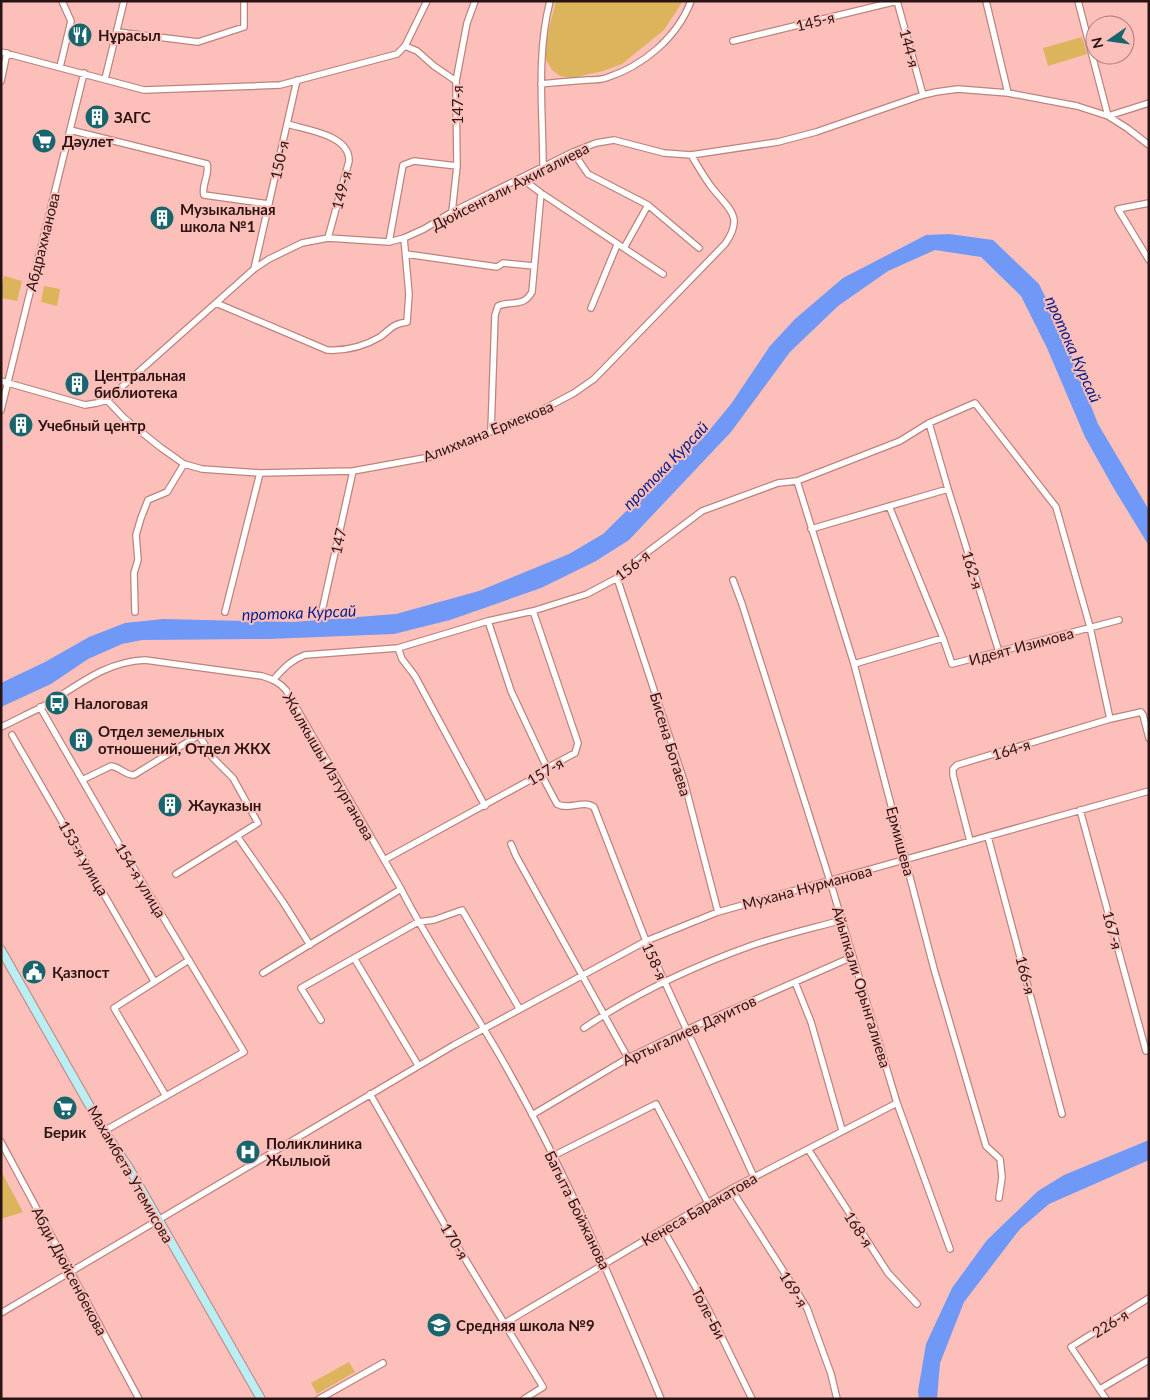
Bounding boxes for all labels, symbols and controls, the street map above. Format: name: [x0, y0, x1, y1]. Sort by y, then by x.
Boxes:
street label: 145-я: [794, 8, 836, 34]
north arrow: [1085, 15, 1135, 65]
restaurant icon: Нұрасыл: [67, 22, 93, 48]
place label: Нұрасыл: [98, 26, 161, 44]
street label: 144-я: [896, 27, 924, 69]
text: N: [1087, 36, 1106, 50]
street label: 147-я: [448, 85, 466, 125]
building icon: ЗАГС: [84, 104, 110, 130]
place label: ЗАГС: [114, 108, 151, 126]
supermarket icon: Дәулет: [31, 128, 57, 154]
place label: Дәулет: [62, 132, 114, 150]
street label: Дюйсенгали Ажигалиева: [428, 138, 592, 234]
street label: 150-я: [266, 139, 292, 181]
street label: 149-я: [327, 169, 355, 211]
street label: Абдрахманова: [21, 191, 63, 293]
place label: Музыкальная школа №1: [180, 200, 276, 235]
building icon: Музыкальная школа №1: [149, 205, 175, 231]
water label: протока Курсай: [1042, 293, 1106, 405]
place label: Центральная библиотека: [94, 366, 186, 401]
building icon: Центральная библиотека: [64, 371, 90, 397]
street label: Алихмана Ермекова: [420, 397, 556, 465]
building icon: Учебный центр: [8, 412, 34, 438]
place label: Учебный центр: [37, 416, 146, 434]
water label: протока Курсай: [618, 417, 712, 513]
street label: 147: [326, 526, 350, 556]
street label: 156-я: [611, 546, 653, 584]
street label: 162-я: [959, 549, 987, 591]
water label: протока Курсай: [241, 601, 357, 623]
street label: Идеят Изимова: [967, 623, 1075, 669]
street label: Жылкышы Изтурганова: [279, 689, 379, 843]
bus stop icon: Налоговая: [44, 690, 70, 716]
street label: Бисена Ботаева: [647, 690, 695, 798]
place label: Налоговая: [74, 694, 148, 712]
place label: Отдел земельных отношений, Отдел ЖКХ: [98, 722, 271, 757]
building icon: Отдел земельных отношений, Отдел ЖКХ: [68, 727, 94, 753]
street label: 164-я: [990, 735, 1032, 763]
street label: 157-я: [524, 753, 566, 789]
building icon: Жауказын: [157, 792, 183, 818]
place label: Жауказын: [188, 796, 261, 814]
street label: Ермишева: [883, 804, 919, 878]
street label: 153-я улица: [55, 817, 113, 899]
street label: 154-я улица: [112, 839, 170, 921]
street label: Мухана Нурманова: [740, 861, 874, 913]
street label: Айыпкали Орынгалиева: [829, 904, 895, 1070]
street label: 167-я: [1099, 909, 1127, 951]
street label: 158-я: [639, 939, 671, 983]
street label: 166-я: [1012, 954, 1040, 996]
public building icon: Қазпост: [21, 959, 47, 985]
place label: Қазпост: [52, 963, 110, 981]
street label: Артыгалиев Дауитов: [619, 991, 759, 1069]
supermarket icon: Берик: [52, 1095, 78, 1121]
street label: Махамбета Утемисова: [84, 1102, 178, 1246]
place label: Берик: [44, 1123, 87, 1141]
place label: Поликлиника Жылыой: [266, 1134, 362, 1169]
hospital icon: Поликлиника Жылыой: [235, 1139, 261, 1165]
street label: Багыта Бойжанова: [541, 1148, 615, 1272]
street label: Кенеса Баракатова: [638, 1169, 760, 1249]
street label: Абди Дюйсенбекова: [28, 1204, 112, 1338]
street label: 168-я: [841, 1208, 877, 1250]
street label: 170-я: [437, 1220, 473, 1262]
street label: 169-я: [776, 1268, 812, 1310]
street label: Толе-Би: [688, 1284, 730, 1342]
street label: 226-я: [1089, 1305, 1131, 1341]
school or university icon: Средняя школа №9: [426, 1312, 452, 1338]
place label: Средняя школа №9: [456, 1316, 595, 1334]

